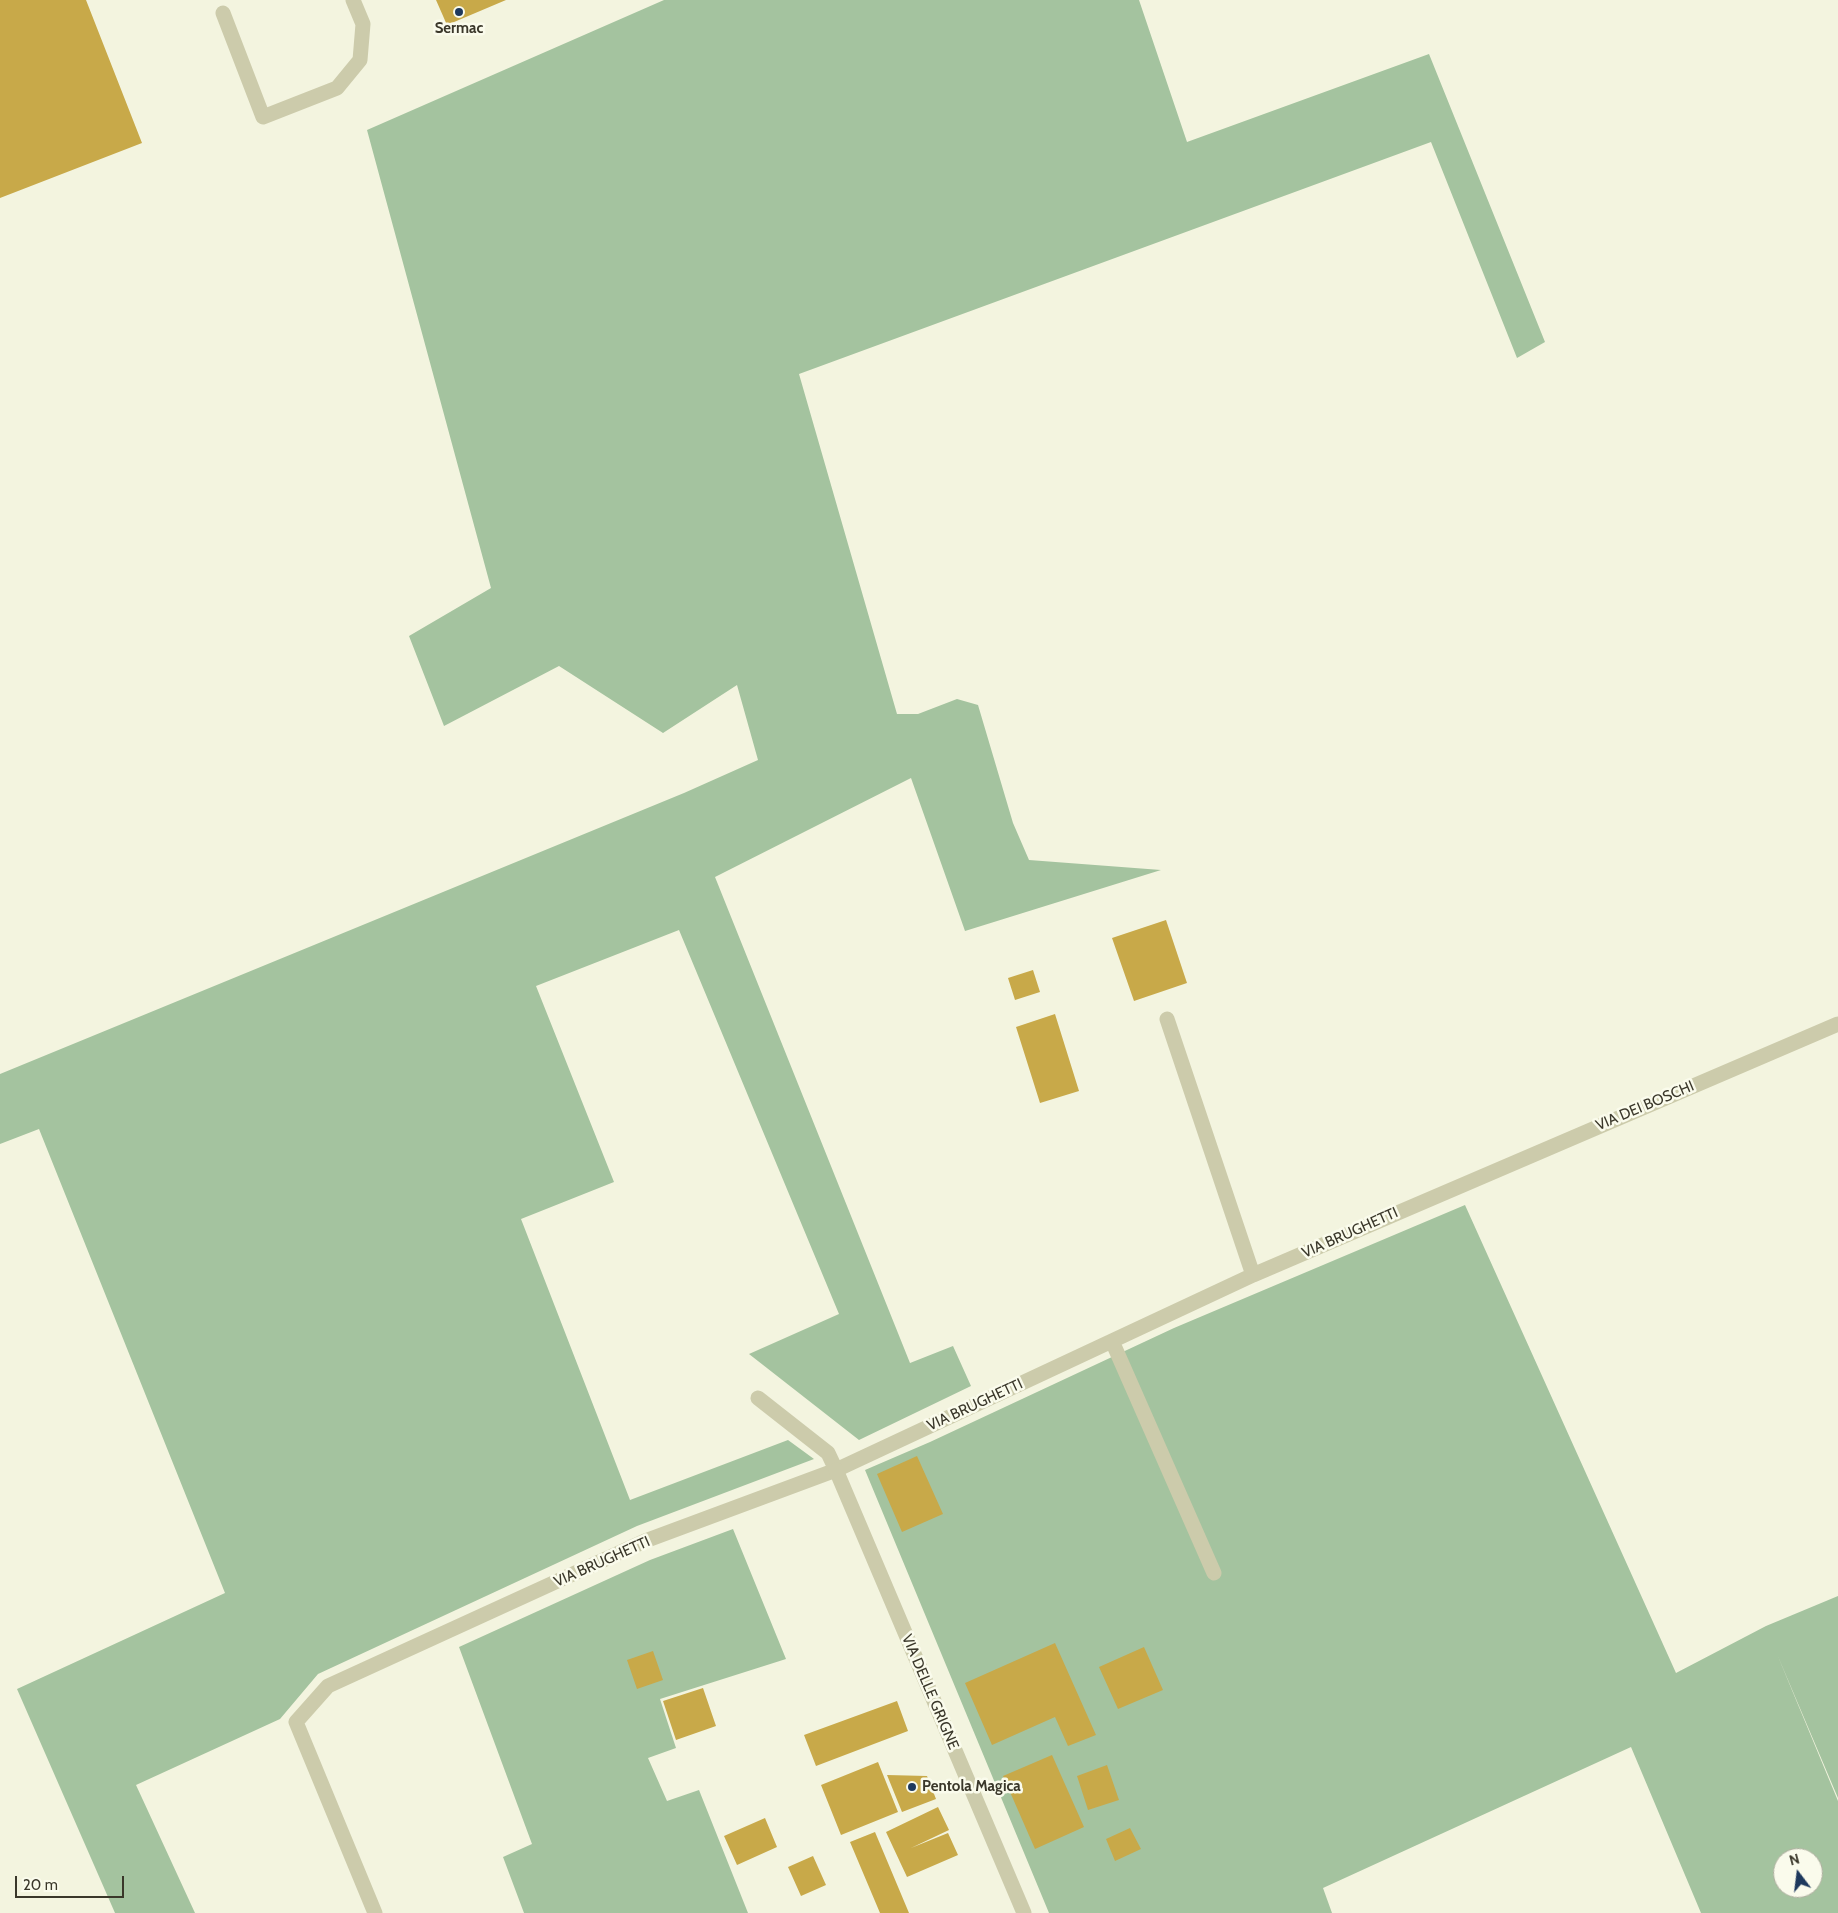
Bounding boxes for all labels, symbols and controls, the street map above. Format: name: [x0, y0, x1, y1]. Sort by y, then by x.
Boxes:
marker: Sermac: [453, 6, 465, 18]
place label: Sermac: [435, 20, 483, 38]
street label: VIA DEI BOSCHI: [1593, 1077, 1697, 1135]
street label: VIA BRUGHETTI: [1299, 1204, 1401, 1262]
street label: VIA BRUGHETTI: [924, 1375, 1026, 1435]
street label: VIA BRUGHETTI: [551, 1533, 653, 1591]
street label: VIA DELLE GRIGNE: [898, 1632, 962, 1752]
place label: Pentola Magica: [922, 1778, 1021, 1796]
marker: Pentola Magica: [906, 1781, 918, 1793]
north arrow: [1773, 1848, 1823, 1898]
text: N: [1787, 1850, 1801, 1869]
scale bar: [18, 1866, 126, 1898]
text: 20 m: [23, 1876, 58, 1894]

